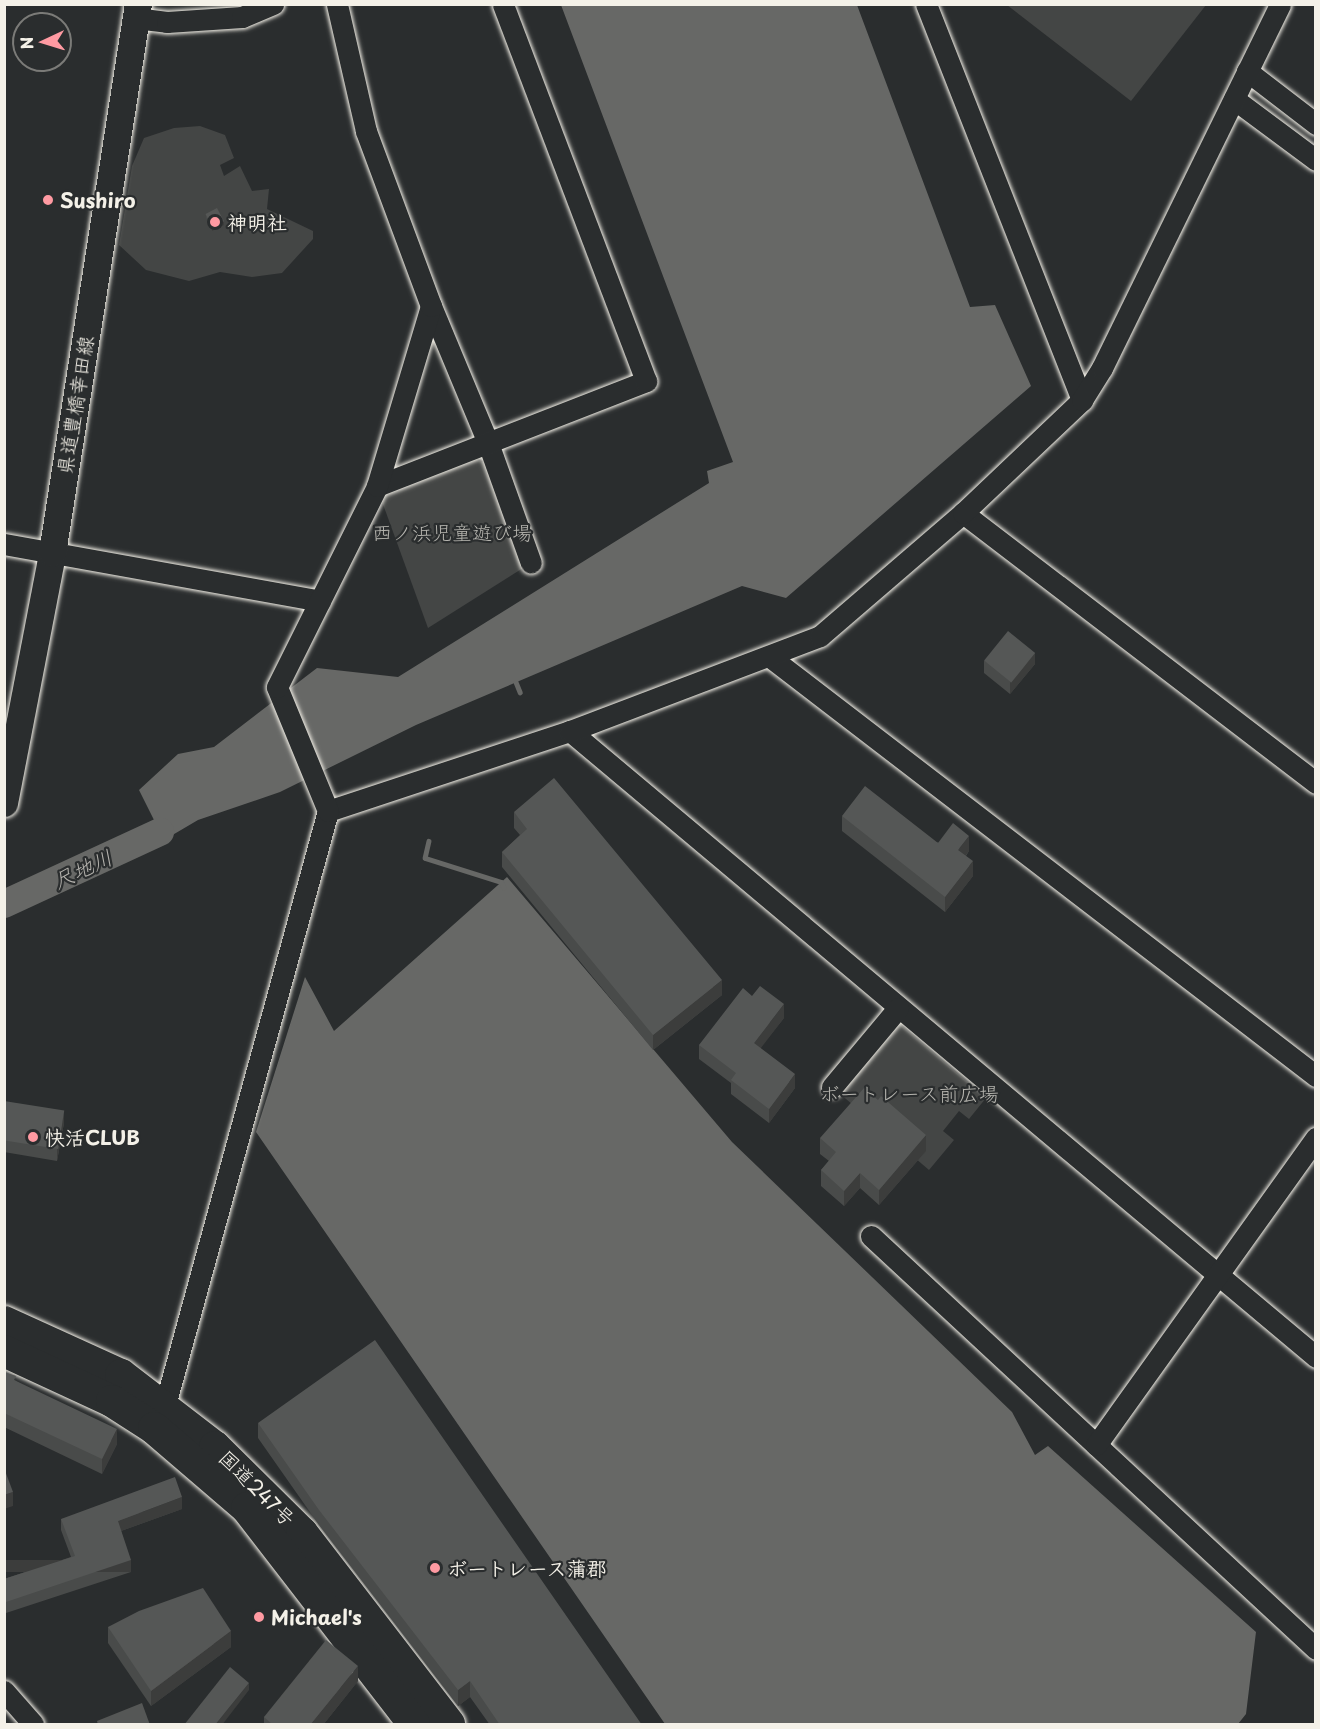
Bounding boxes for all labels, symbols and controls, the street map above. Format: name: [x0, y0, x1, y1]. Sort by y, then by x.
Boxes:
north arrow: [12, 12, 72, 72]
text: N: [14, 36, 38, 50]
place label: Sushiro: [60, 188, 136, 212]
marker: Sushiro: [41, 193, 55, 207]
place label: 神明社: [227, 210, 287, 234]
marker: 神明社: [208, 215, 222, 229]
street label: 県道豊橋幸田線: [52, 334, 98, 476]
park label: 西ノ浜児童遊び場: [372, 520, 532, 544]
water label: 尺地川: [48, 843, 116, 893]
park label: ボートレース前広場: [819, 1081, 999, 1105]
place label: 快活CLUB: [45, 1125, 140, 1149]
marker: 快活CLUB: [26, 1130, 40, 1144]
street label: 国道247号: [214, 1445, 300, 1531]
place label: ボートレース蒲郡: [447, 1556, 608, 1580]
marker: ボートレース蒲郡: [428, 1561, 442, 1575]
place label: Michael's: [271, 1605, 362, 1629]
marker: Michael's: [252, 1610, 266, 1624]

